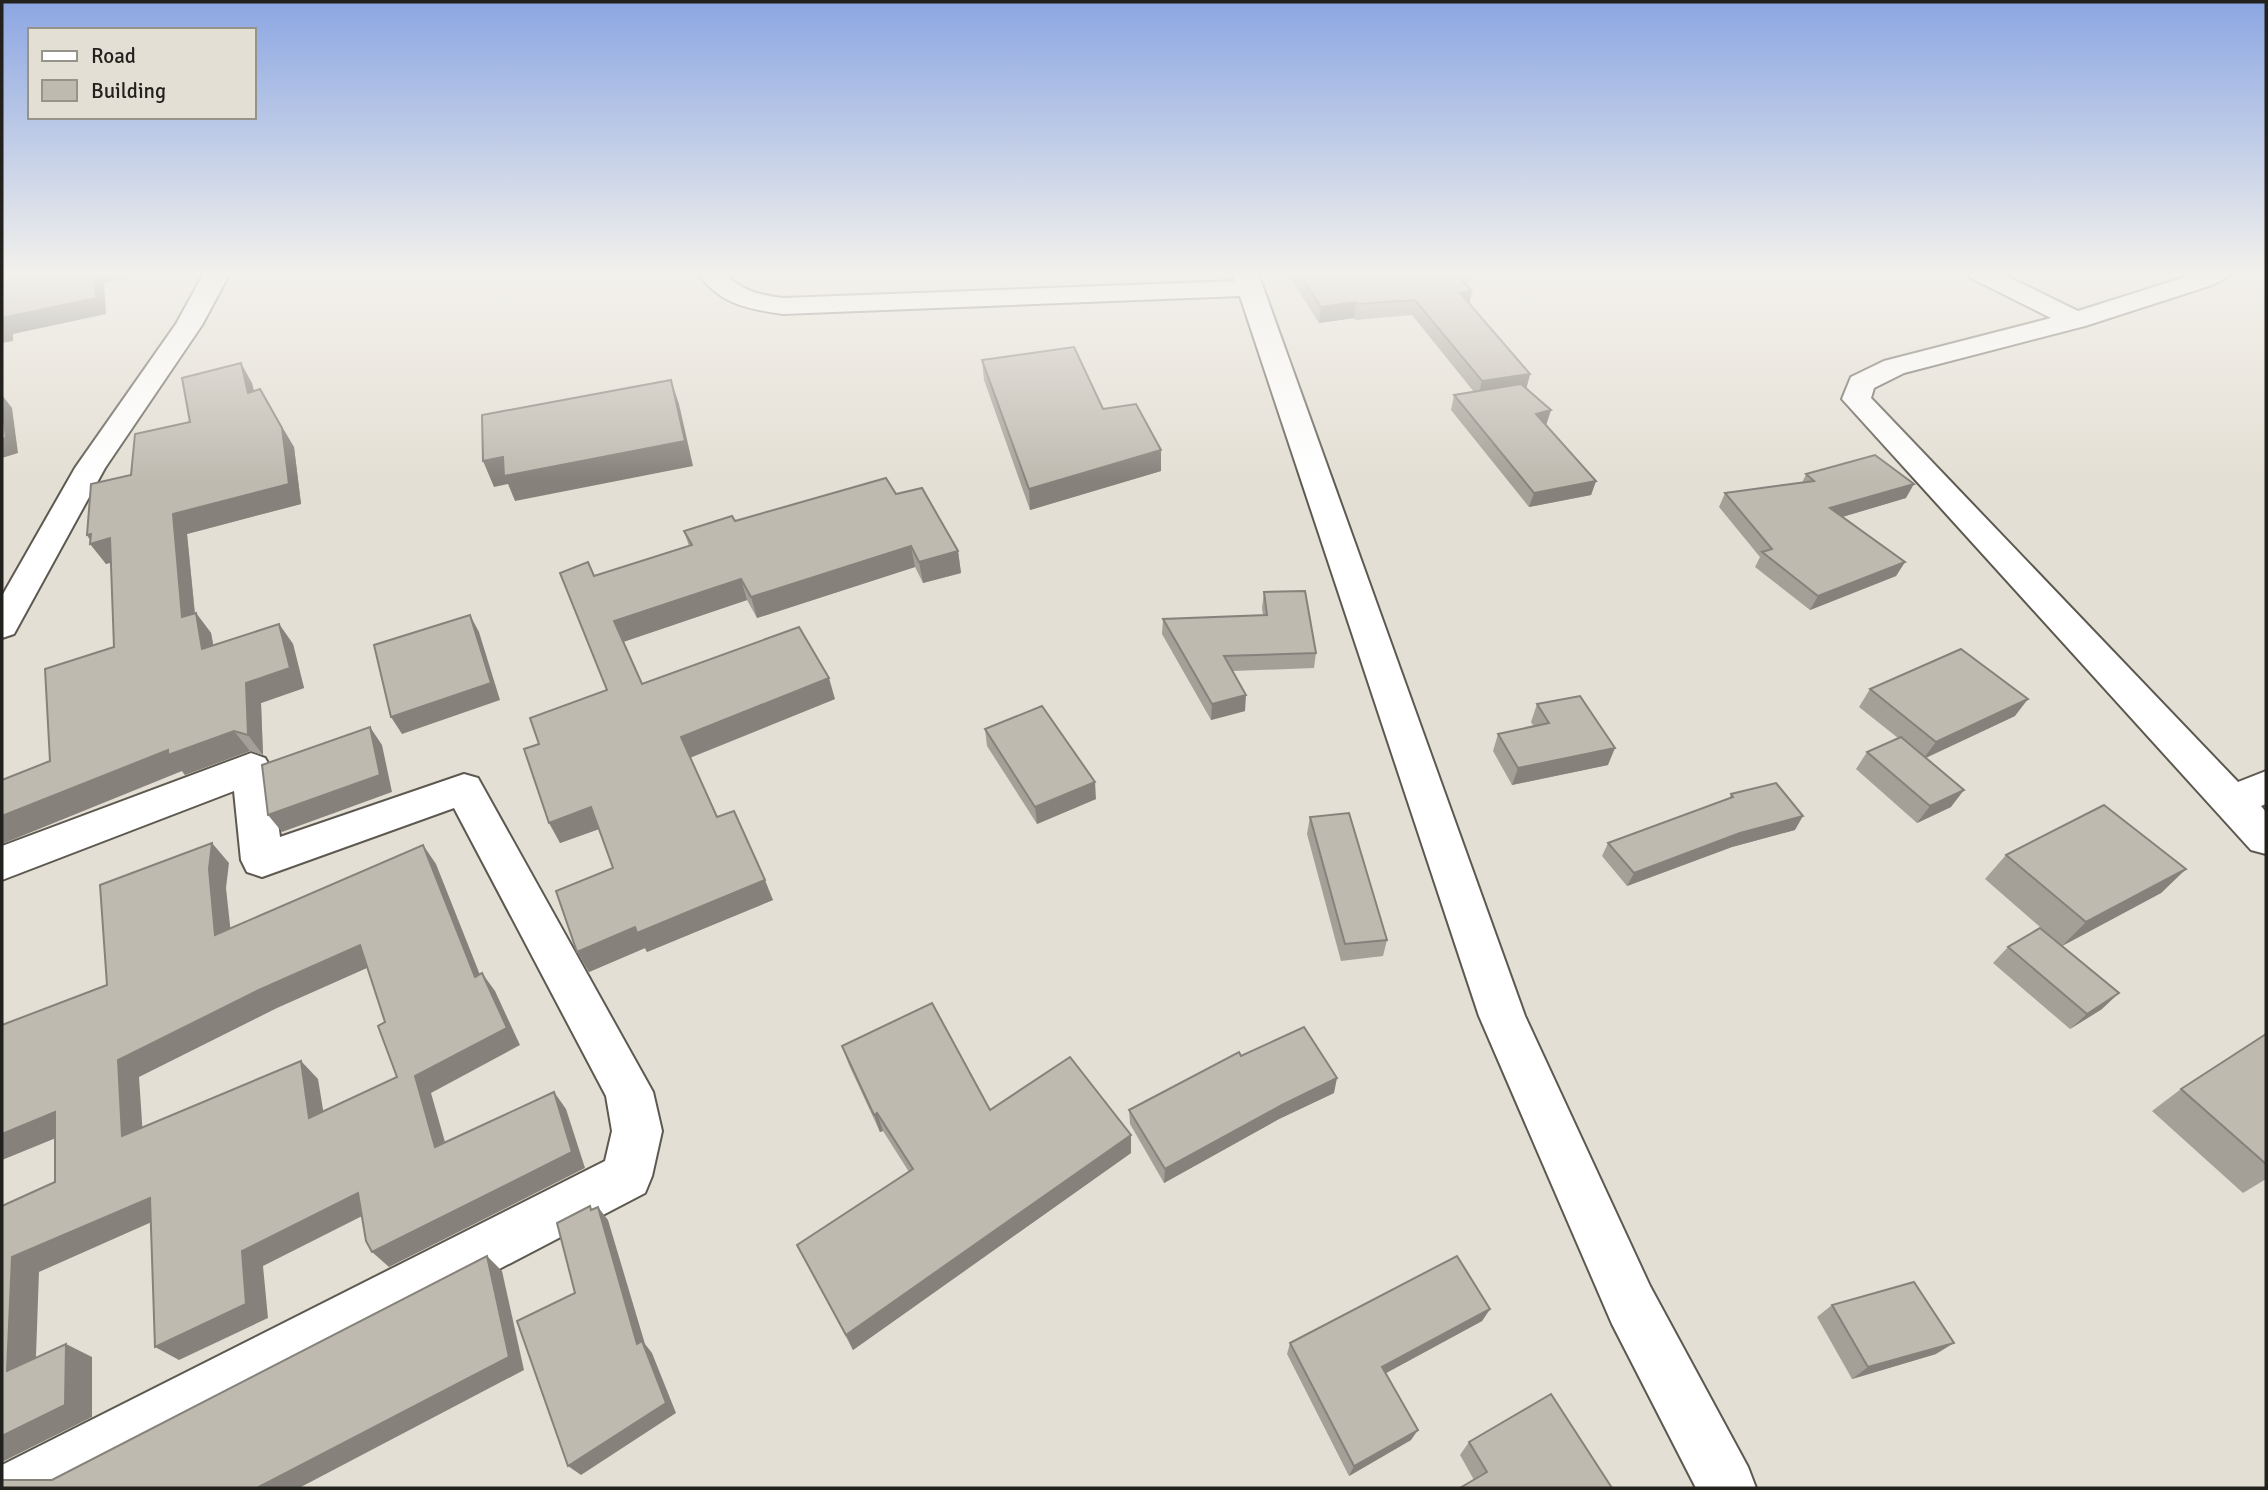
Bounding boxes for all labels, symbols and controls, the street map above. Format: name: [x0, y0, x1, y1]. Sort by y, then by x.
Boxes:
legend: [28, 28, 256, 119]
text: Road: [91, 43, 136, 69]
text: Building: [91, 78, 166, 104]

